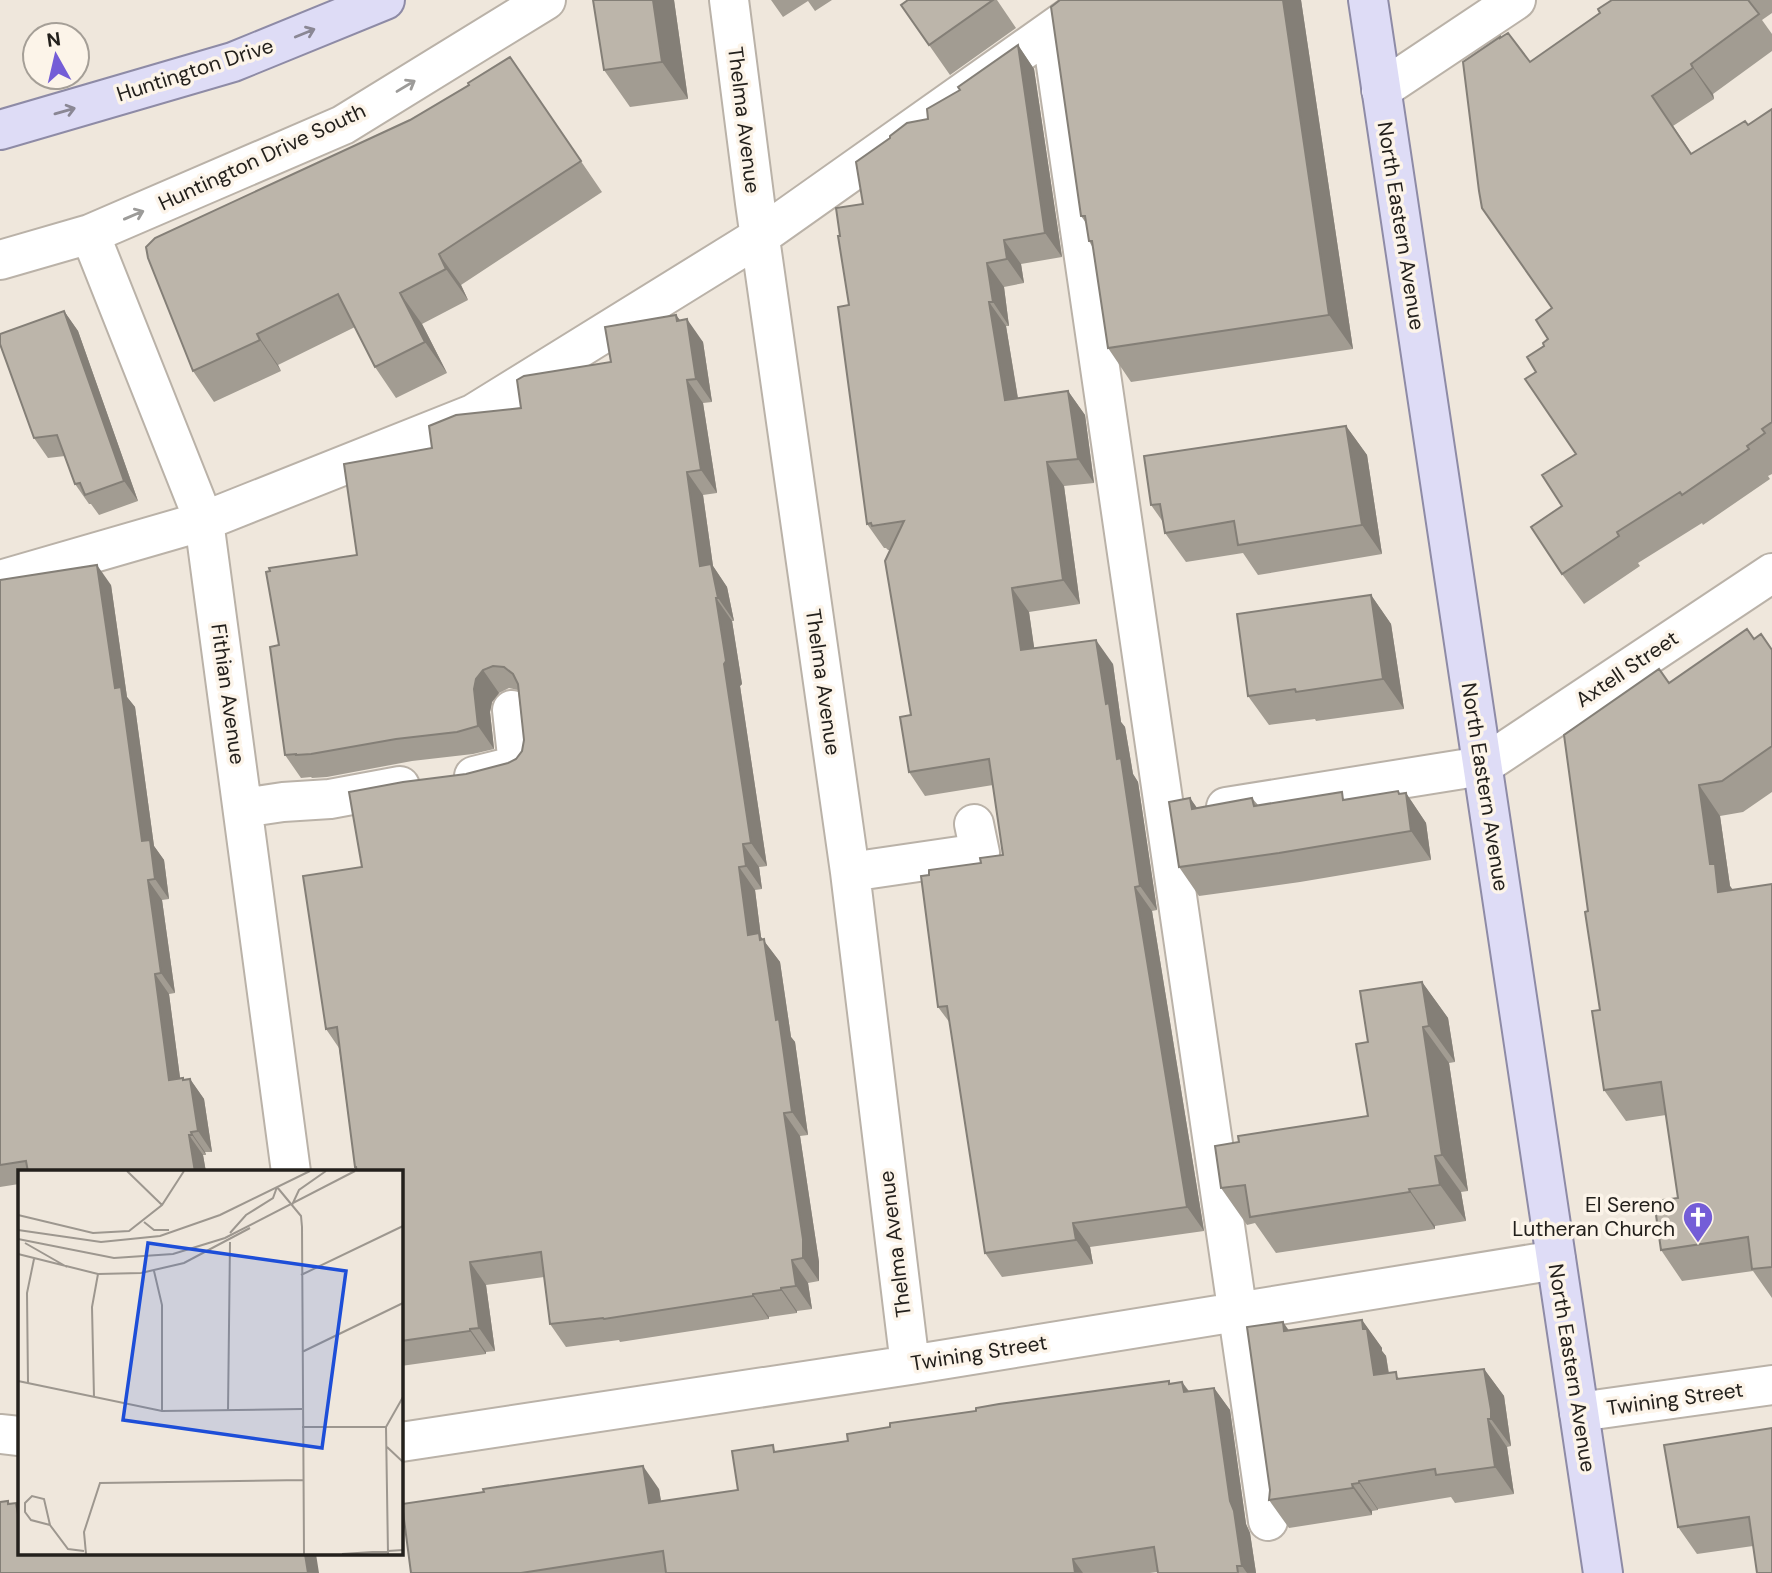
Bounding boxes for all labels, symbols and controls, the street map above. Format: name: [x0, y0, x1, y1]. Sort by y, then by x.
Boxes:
north arrow: [21, 21, 91, 91]
one-way arrow: [293, 25, 315, 38]
text: N: [45, 26, 62, 53]
street label: Huntington Drive: [113, 31, 277, 109]
street label: Thelma Avenue: [721, 45, 767, 195]
one-way arrow: [395, 79, 415, 93]
street label: Huntington Drive South: [154, 97, 370, 217]
one-way arrow: [54, 104, 76, 117]
street label: North Eastern Avenue: [1371, 120, 1431, 332]
one-way arrow: [123, 208, 144, 221]
street label: Thelma Avenue: [799, 607, 847, 757]
street label: Fithian Avenue: [204, 622, 252, 766]
street label: Axtell Street: [1570, 624, 1684, 714]
street label: North Eastern Avenue: [1455, 681, 1515, 893]
street label: Thelma Avenue: [872, 1169, 918, 1319]
inset map: [18, 1170, 402, 1556]
place label: El Sereno Lutheran Church: [1512, 1191, 1675, 1243]
church icon: El Sereno Lutheran Church: [1681, 1200, 1715, 1244]
street label: North Eastern Avenue: [1542, 1262, 1602, 1474]
street label: Twining Street: [909, 1328, 1049, 1378]
street label: Twining Street: [1605, 1376, 1745, 1422]

